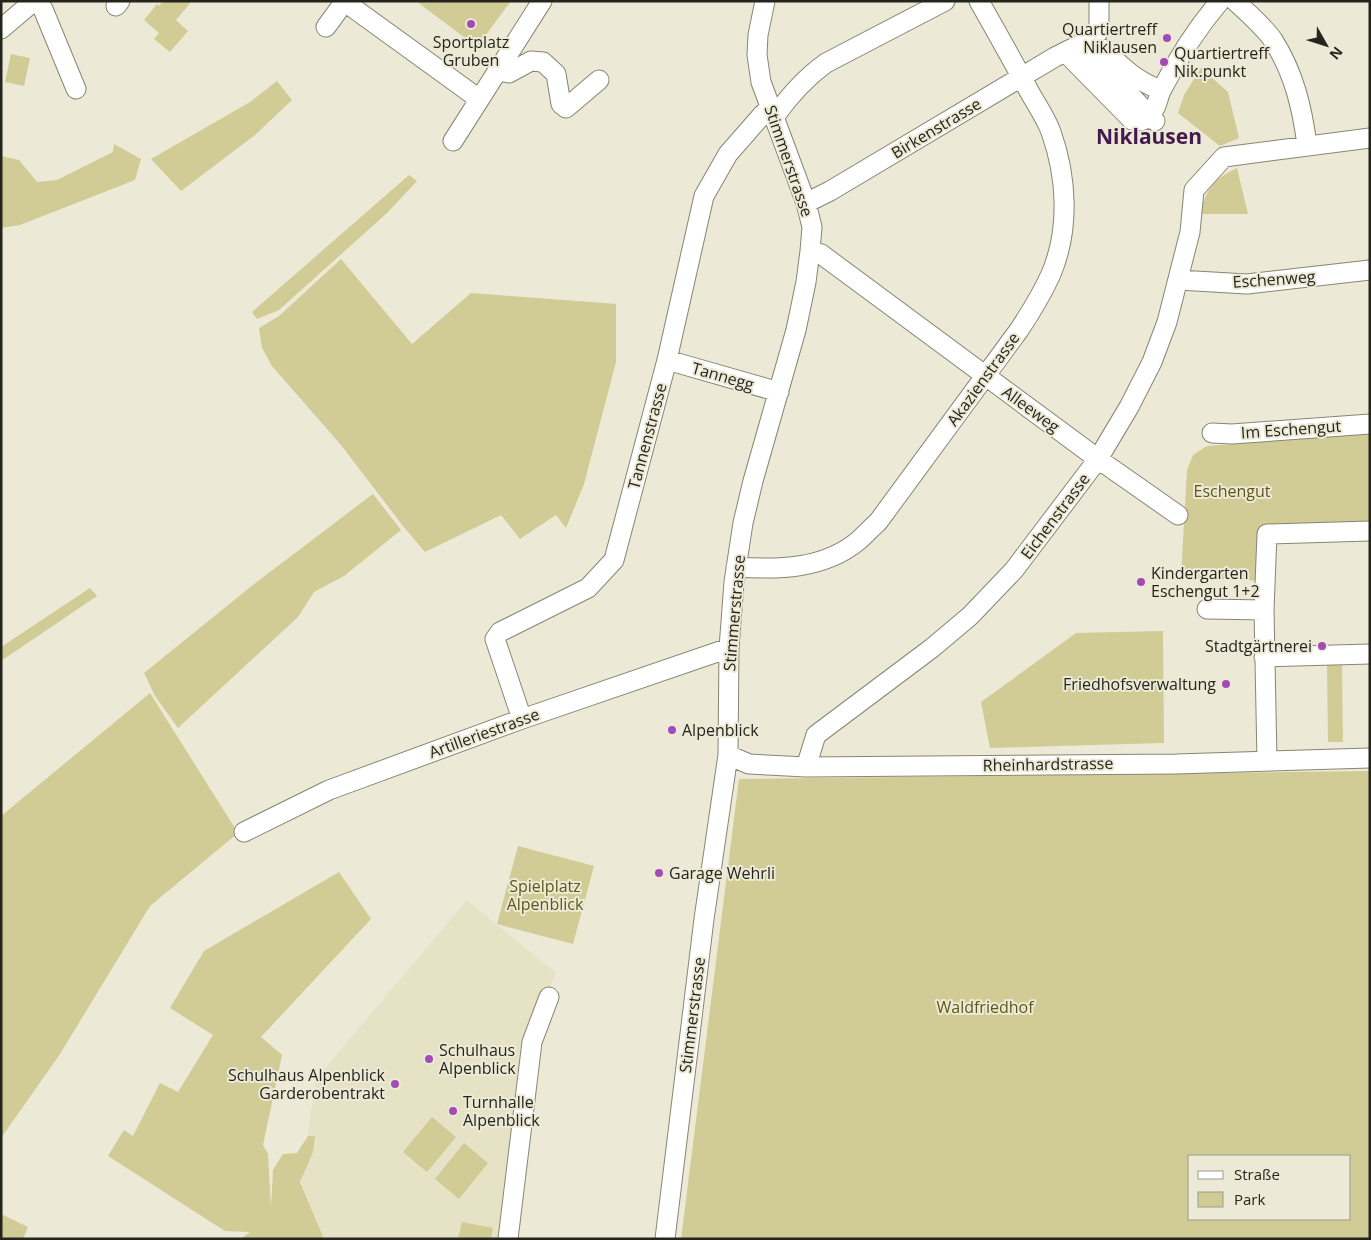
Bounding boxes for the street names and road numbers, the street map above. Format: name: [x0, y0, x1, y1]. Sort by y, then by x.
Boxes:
street label: Birkenstrasse: [887, 93, 985, 163]
street label: Stimmerstrasse: [760, 102, 818, 220]
street label: Eschenweg: [1232, 265, 1316, 293]
street label: Akazienstrasse: [942, 328, 1024, 430]
street label: Tannegg: [689, 357, 757, 395]
street label: Tannenstrasse: [622, 380, 672, 492]
street label: Alleeweg: [998, 381, 1065, 438]
street label: Im Eschengut: [1240, 415, 1342, 443]
street label: Eichenstrasse: [1015, 469, 1095, 563]
street label: Stimmerstrasse: [718, 554, 750, 672]
street label: Artilleriestrasse: [426, 703, 542, 763]
street label: Rheinhardstrasse: [983, 752, 1113, 776]
street label: Stimmerstrasse: [674, 956, 710, 1074]

